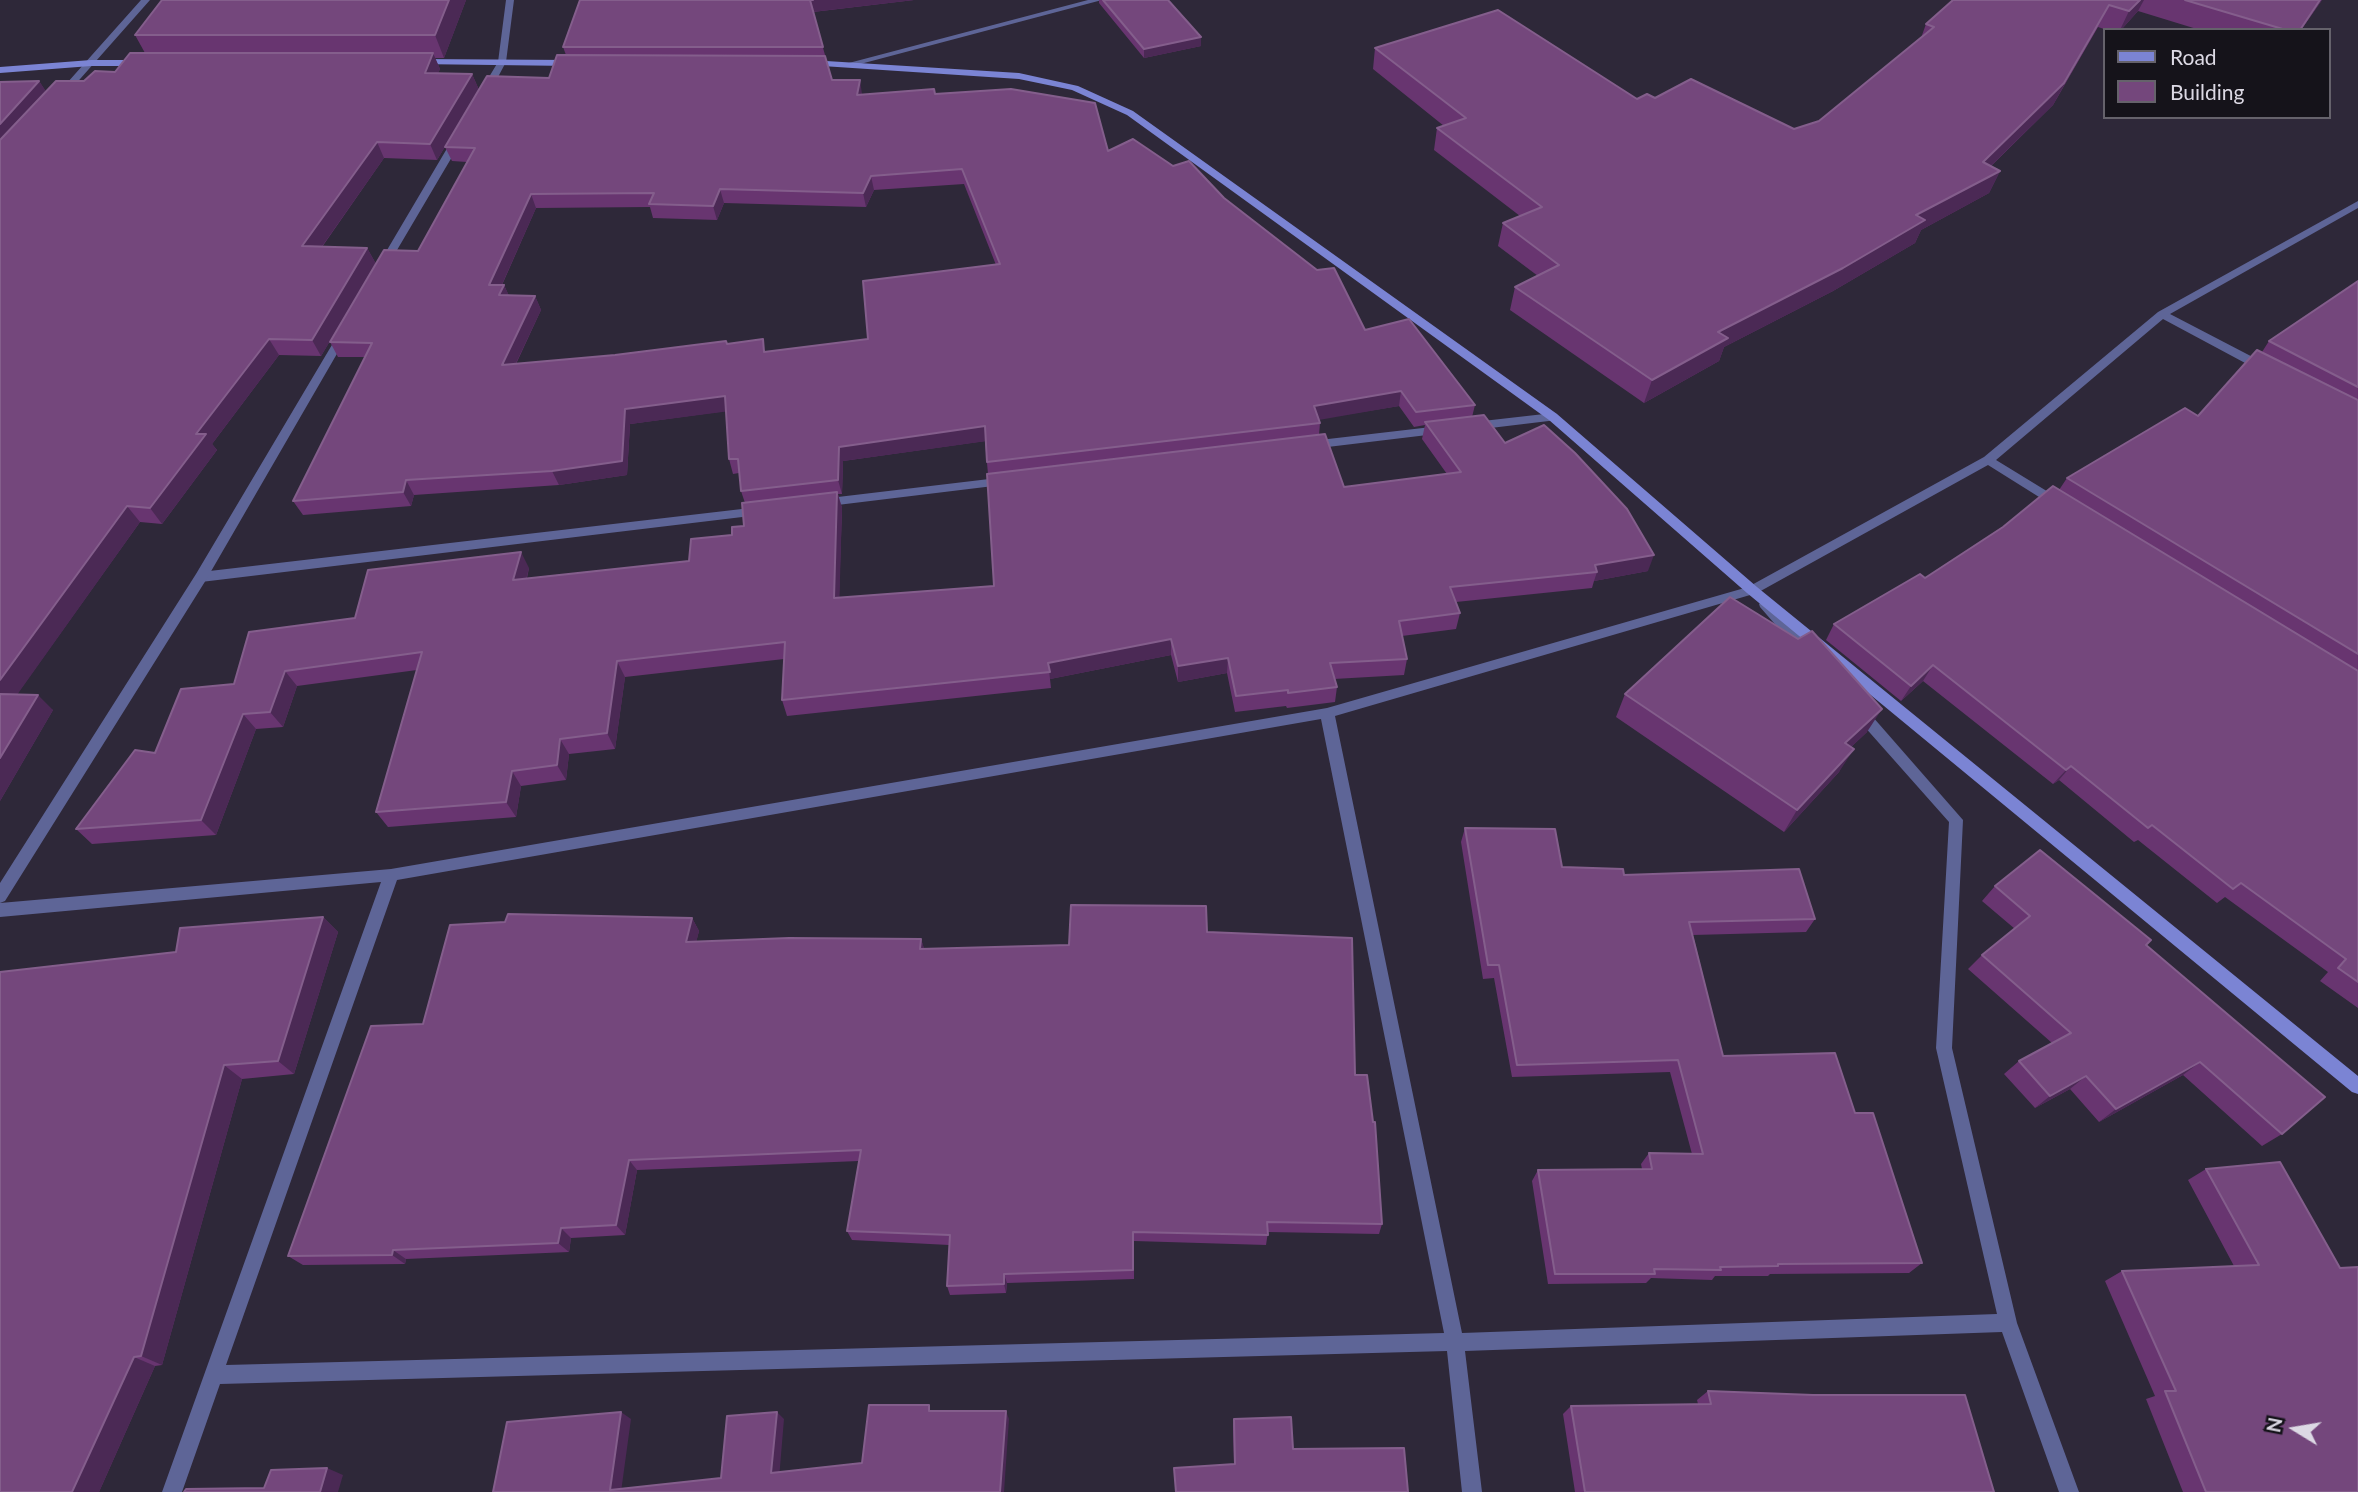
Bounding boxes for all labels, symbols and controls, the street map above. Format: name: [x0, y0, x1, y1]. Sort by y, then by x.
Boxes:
legend: [2102, 28, 2330, 119]
text: Road: [2170, 44, 2217, 69]
text: Building: [2170, 79, 2245, 104]
north arrow: [2260, 1394, 2330, 1464]
text: N: [2261, 1416, 2287, 1434]

